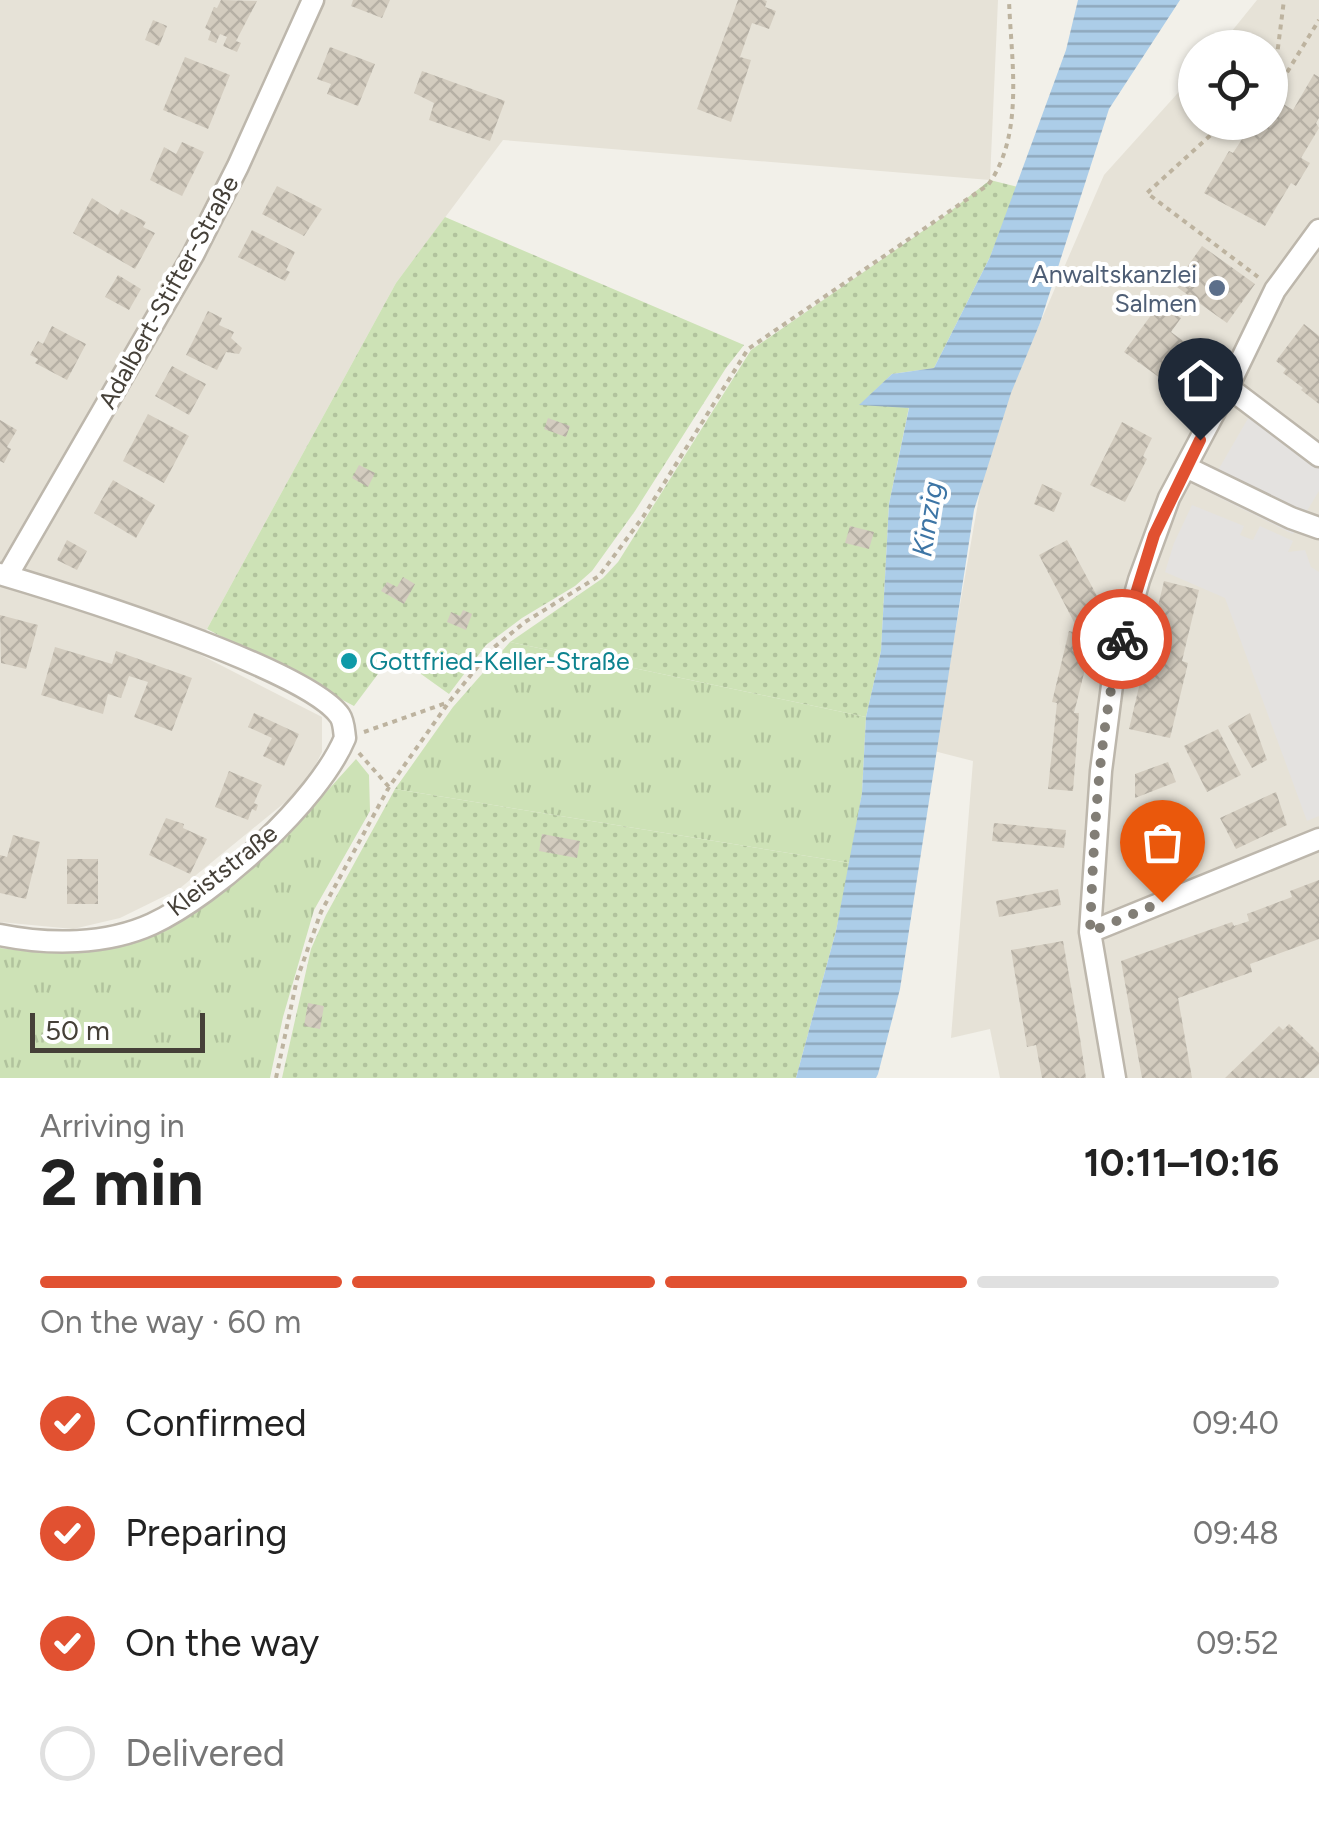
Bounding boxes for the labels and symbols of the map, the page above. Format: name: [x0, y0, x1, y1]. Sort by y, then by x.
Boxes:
street label: Adalbert-Stifter-Straße: [91, 170, 245, 414]
place label: Anwaltskanzlei Salmen: [1032, 259, 1197, 318]
marker: Anwaltskanzlei Salmen: [1206, 277, 1228, 299]
pin: [1158, 338, 1243, 441]
water label: Kinzig: [904, 479, 950, 559]
courier: [1072, 589, 1172, 689]
place label: Gottfried-Keller-Straße: [369, 646, 630, 676]
marker: Gottfried-Keller-Straße: [338, 650, 360, 672]
pin: [1120, 800, 1205, 903]
street label: Kleiststraße: [161, 818, 283, 922]
scale bar: [30, 1008, 205, 1052]

